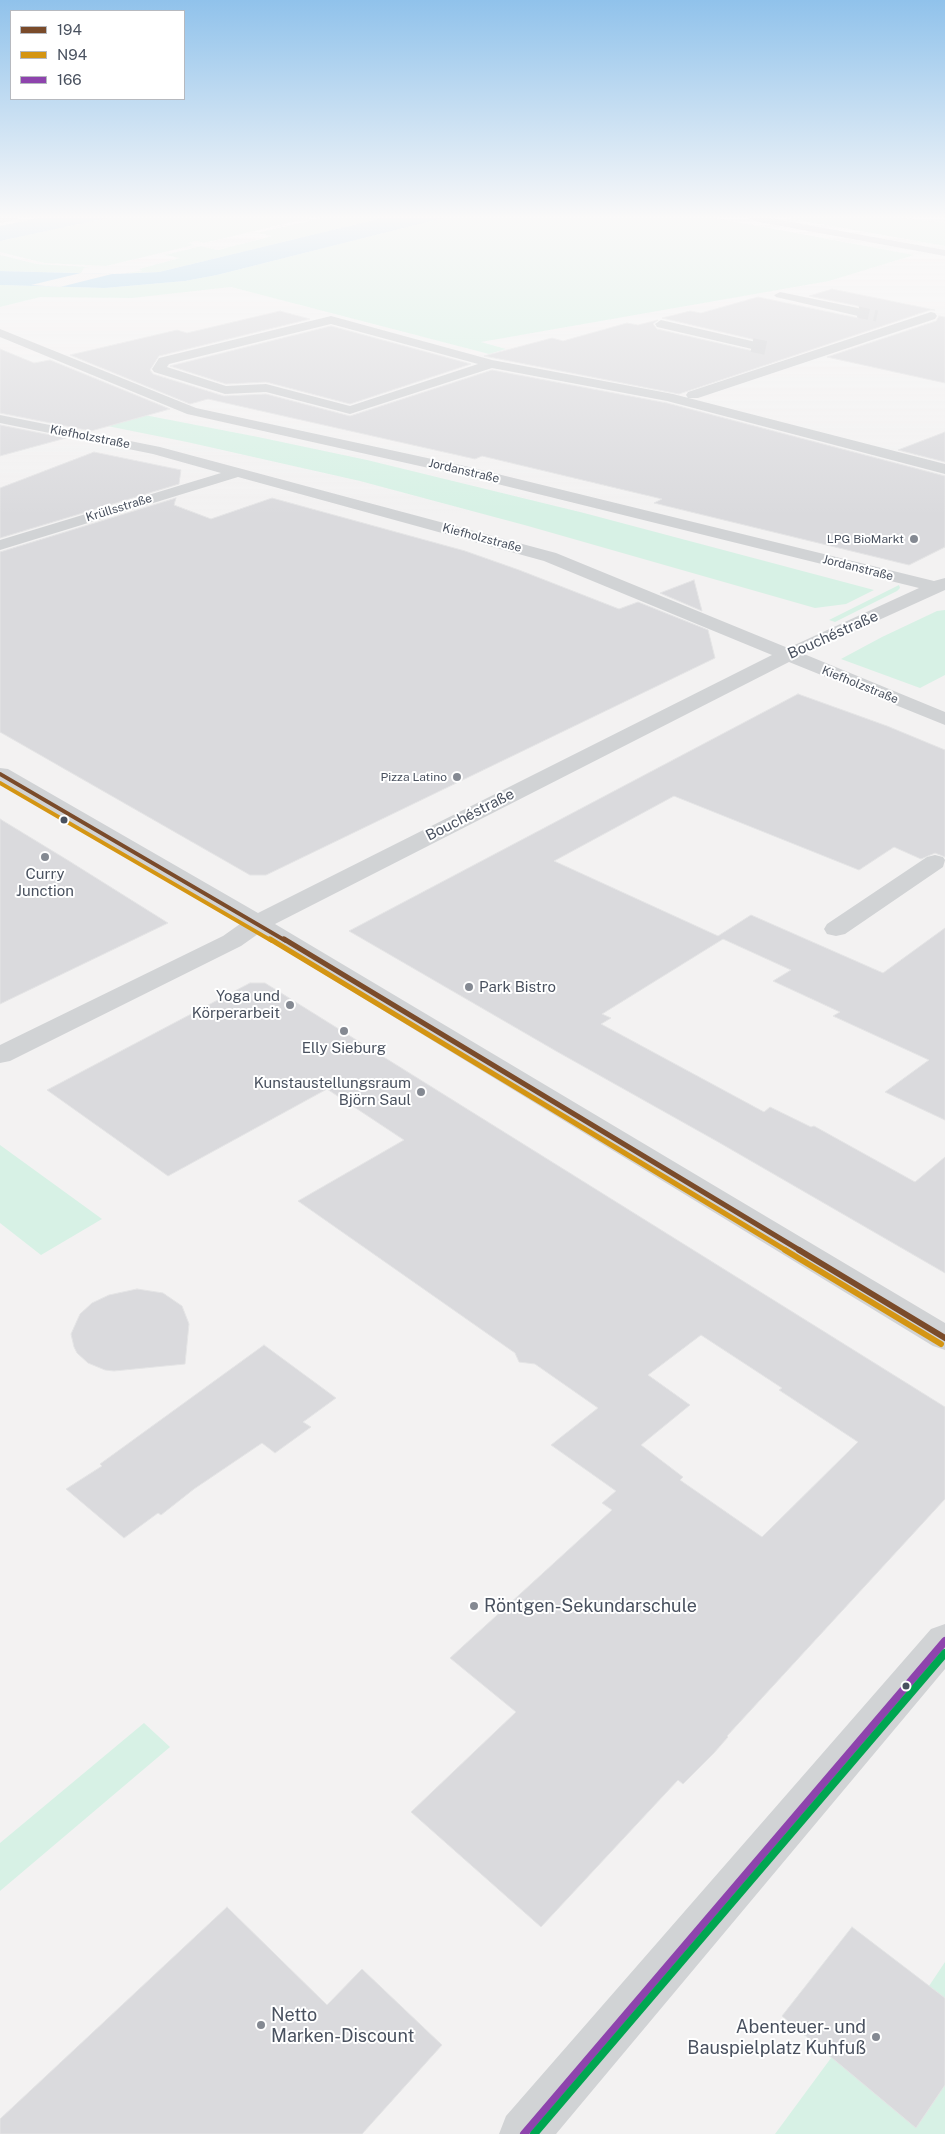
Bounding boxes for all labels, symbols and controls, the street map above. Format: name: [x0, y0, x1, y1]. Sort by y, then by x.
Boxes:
legend: [10, 10, 185, 100]
text: 194: [57, 21, 82, 38]
text: N94: [57, 46, 87, 63]
text: 166: [57, 71, 82, 88]
street label: Kiefholzstraße: [49, 422, 131, 452]
street label: Jordanstraße: [427, 456, 501, 486]
street label: Krüllsstraße: [84, 491, 154, 525]
street label: Kiefholzstraße: [441, 521, 523, 555]
place label: LPG BioMarkt: [827, 532, 904, 546]
marker: LPG BioMarkt: [908, 533, 920, 545]
street label: Jordanstraße: [821, 552, 895, 584]
street label: Bouchéstraße: [785, 607, 881, 663]
street label: Kiefholzstraße: [820, 663, 900, 707]
place label: Pizza Latino: [381, 770, 447, 784]
marker: Pizza Latino: [451, 771, 463, 783]
street label: Bouchéstraße: [423, 785, 517, 845]
unlabelled marker: [59, 815, 69, 825]
marker: Curry Junction: [39, 851, 51, 863]
place label: Curry Junction: [16, 865, 74, 900]
place label: Park Bistro: [479, 978, 556, 996]
marker: Park Bistro: [463, 981, 475, 993]
place label: Yoga und Körperarbeit: [192, 987, 280, 1022]
marker: Yoga und Körperarbeit: [284, 999, 296, 1011]
marker: Elly Sieburg: [338, 1025, 350, 1037]
place label: Elly Sieburg: [302, 1039, 386, 1057]
place label: Kunstaustellungsraum Björn Saul: [254, 1074, 411, 1109]
marker: Kunstaustellungsraum Björn Saul: [415, 1086, 427, 1098]
place label: Röntgen-Sekundarschule: [484, 1595, 697, 1617]
marker: Röntgen-Sekundarschule: [468, 1600, 480, 1612]
unlabelled marker: [901, 1681, 911, 1691]
place label: Netto Marken-Discount: [271, 2004, 414, 2046]
place label: Abenteuer- und Bauspielplatz Kuhfuß: [687, 2016, 866, 2058]
marker: Netto Marken-Discount: [255, 2019, 267, 2031]
marker: Abenteuer- und Bauspielplatz Kuhfuß: [870, 2031, 882, 2043]

